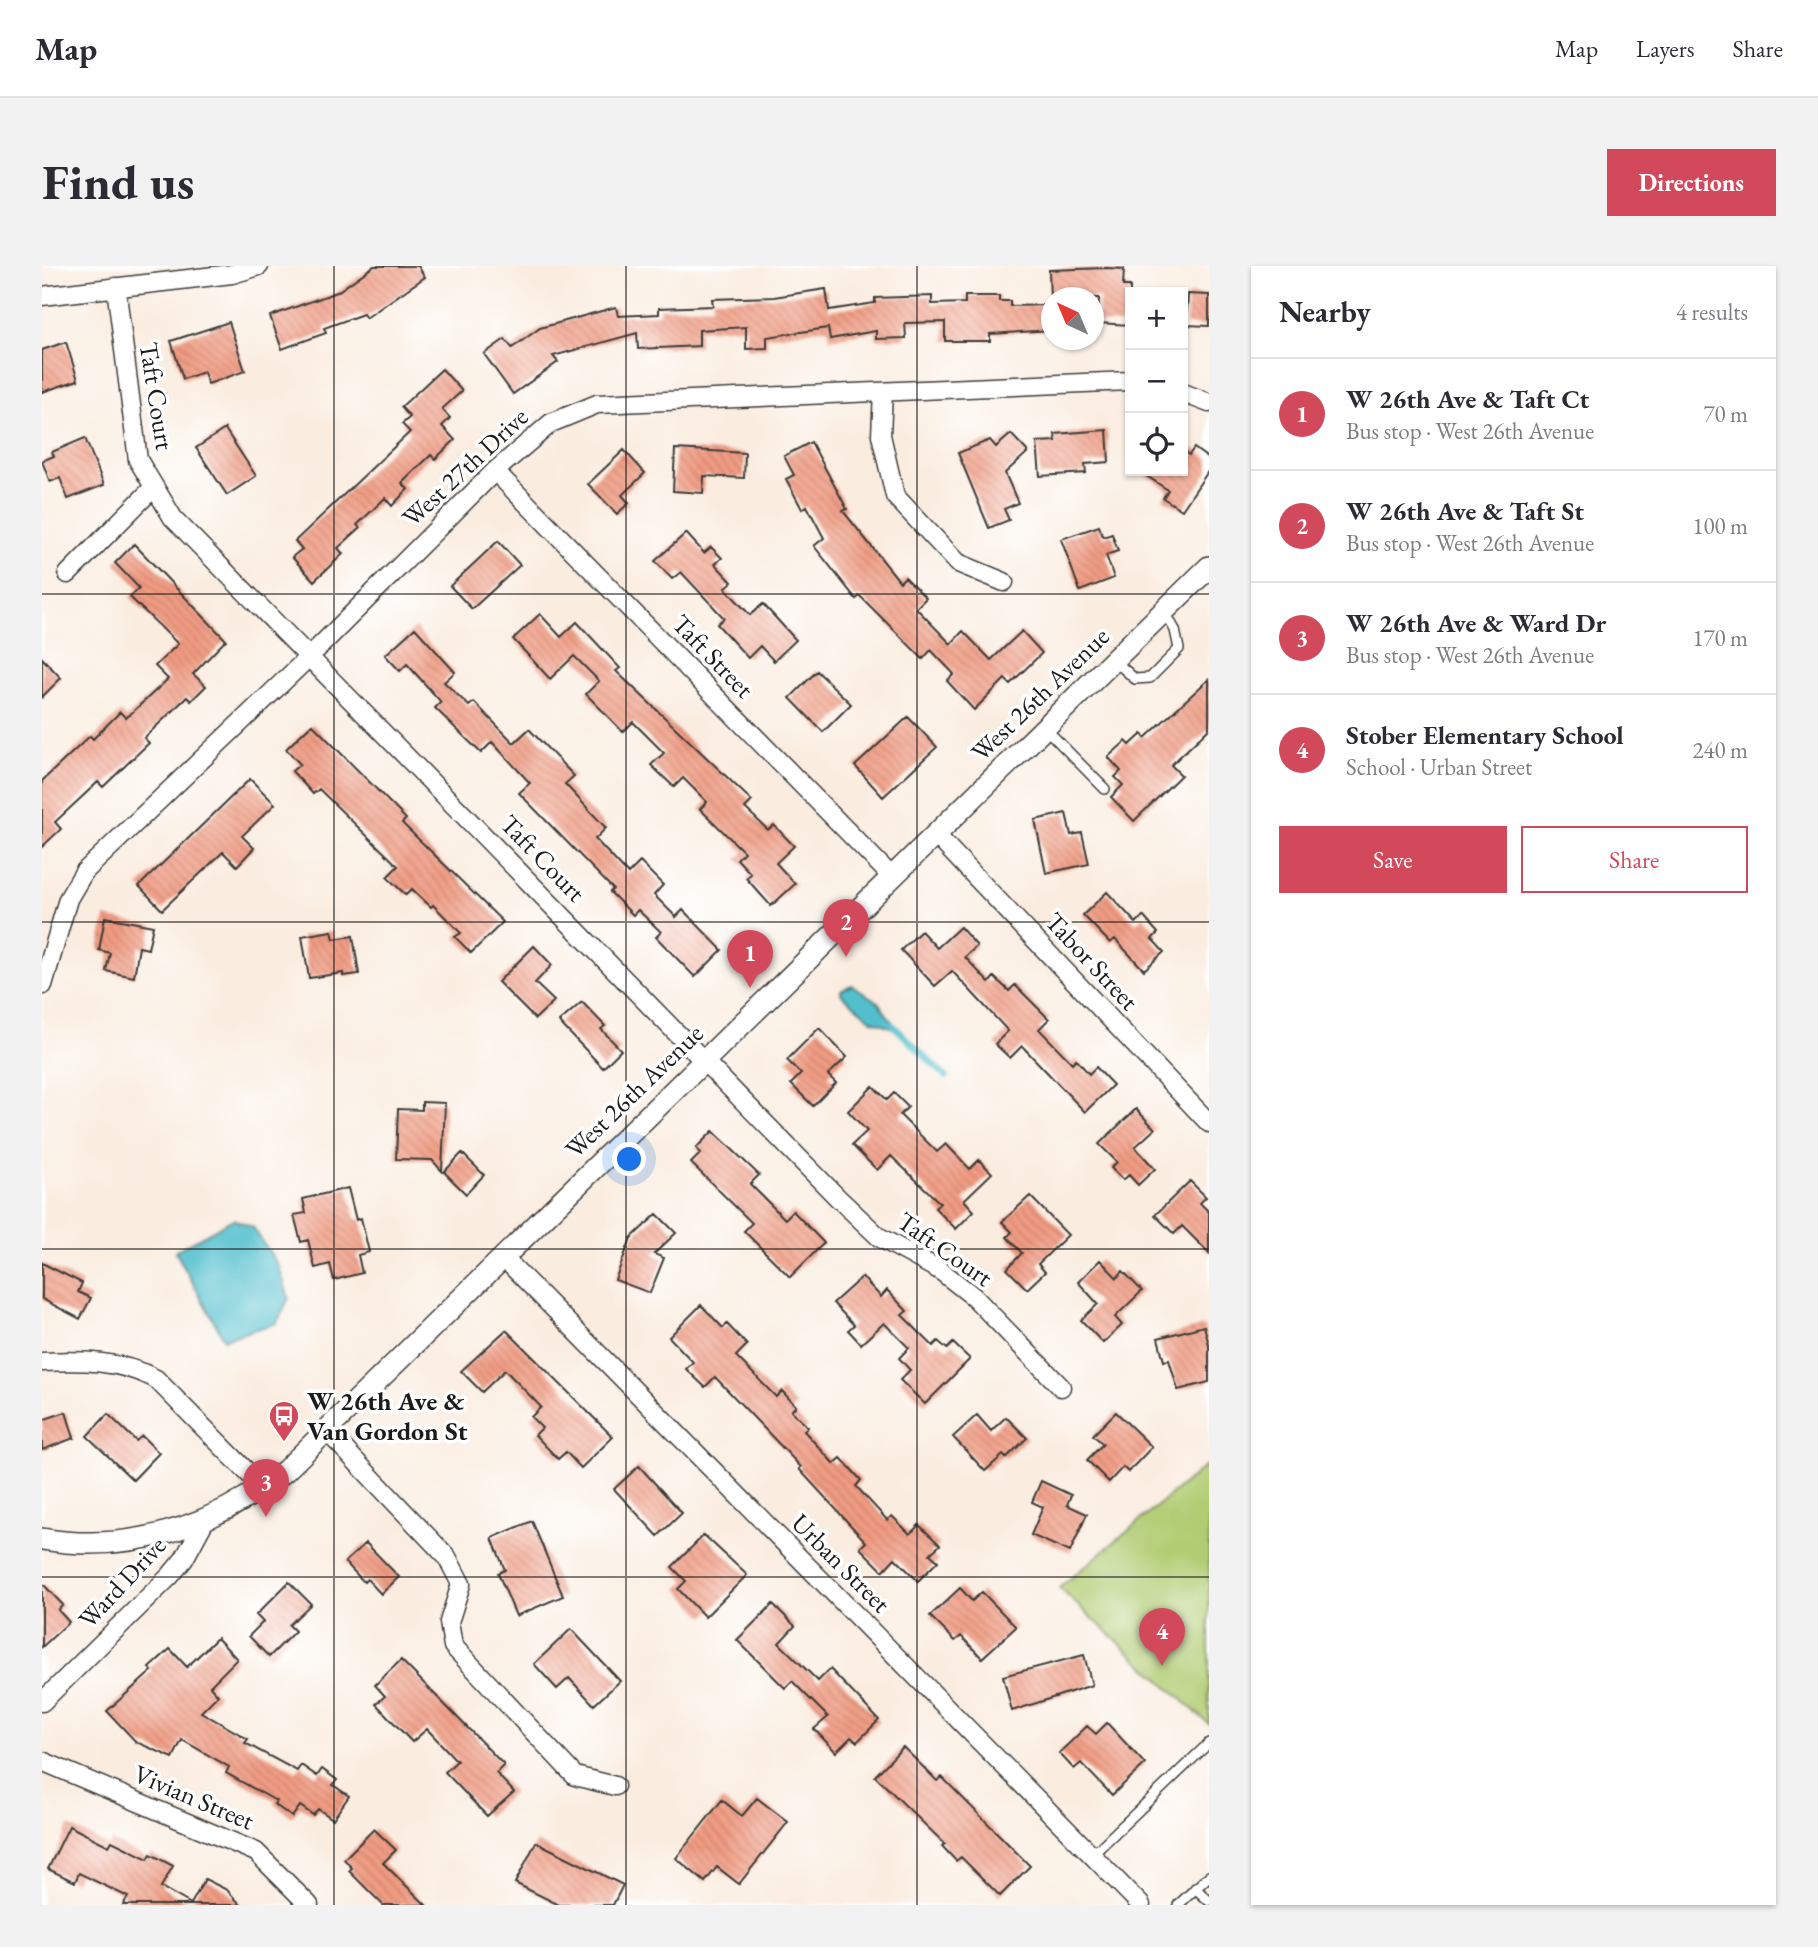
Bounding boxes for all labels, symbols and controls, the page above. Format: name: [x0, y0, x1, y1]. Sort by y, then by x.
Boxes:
text: Map: [35, 27, 97, 70]
text: Map: [1555, 33, 1598, 64]
text: Layers: [1636, 33, 1695, 64]
text: Share: [1733, 33, 1783, 64]
button: Directions: [1607, 149, 1776, 216]
text: Find us: [42, 150, 194, 214]
north arrow: [1041, 287, 1104, 350]
map controls: [1125, 287, 1188, 476]
button: +: [1125, 287, 1188, 350]
text: Nearby: [1279, 292, 1371, 331]
text: 4 results: [1676, 297, 1748, 327]
street label: Taft Court: [132, 340, 182, 452]
button: −: [1125, 350, 1188, 413]
text: W 26th Ave & Taft Ct: [1346, 382, 1589, 416]
text: 1: [1296, 399, 1308, 429]
text: 70 m: [1703, 399, 1748, 429]
street label: West 27th Drive: [395, 400, 535, 534]
button: locate: [1125, 413, 1188, 476]
text: Bus stop · West 26th Avenue: [1346, 416, 1594, 446]
text: W 26th Ave & Taft St: [1346, 494, 1584, 528]
text: 2: [1296, 511, 1308, 541]
text: 100 m: [1692, 511, 1748, 541]
text: Bus stop · West 26th Avenue: [1346, 528, 1594, 558]
text: W 26th Ave & Ward Dr: [1346, 606, 1606, 640]
street label: Taft Street: [665, 607, 761, 705]
street label: West 26th Avenue: [964, 619, 1116, 769]
text: 3: [1296, 623, 1308, 653]
text: 170 m: [1692, 623, 1748, 653]
text: Bus stop · West 26th Avenue: [1346, 640, 1594, 670]
text: Stober Elementary School: [1346, 718, 1624, 752]
text: 4: [1296, 735, 1308, 765]
text: 240 m: [1692, 735, 1748, 765]
text: School · Urban Street: [1346, 752, 1532, 782]
street label: Taft Court: [493, 807, 593, 909]
button: Save: [1279, 826, 1507, 893]
button: Share: [1521, 826, 1748, 893]
pin: 2: [823, 899, 869, 957]
street label: Tabor Street: [1038, 905, 1146, 1017]
pin: 1: [727, 930, 773, 988]
street label: West 26th Avenue: [558, 1016, 710, 1166]
your location: [612, 1142, 646, 1176]
street label: Taft Court: [891, 1204, 999, 1294]
place label: W 26th Ave & Van Gordon St: [307, 1384, 468, 1448]
bus stop icon: W 26th Ave & Van Gordon St: [267, 1399, 301, 1443]
pin: 3: [243, 1459, 289, 1517]
street label: Urban Street: [784, 1506, 898, 1620]
street label: Ward Drive: [71, 1529, 173, 1635]
pin: 4: [1139, 1608, 1185, 1666]
street label: Vivian Street: [129, 1756, 259, 1838]

